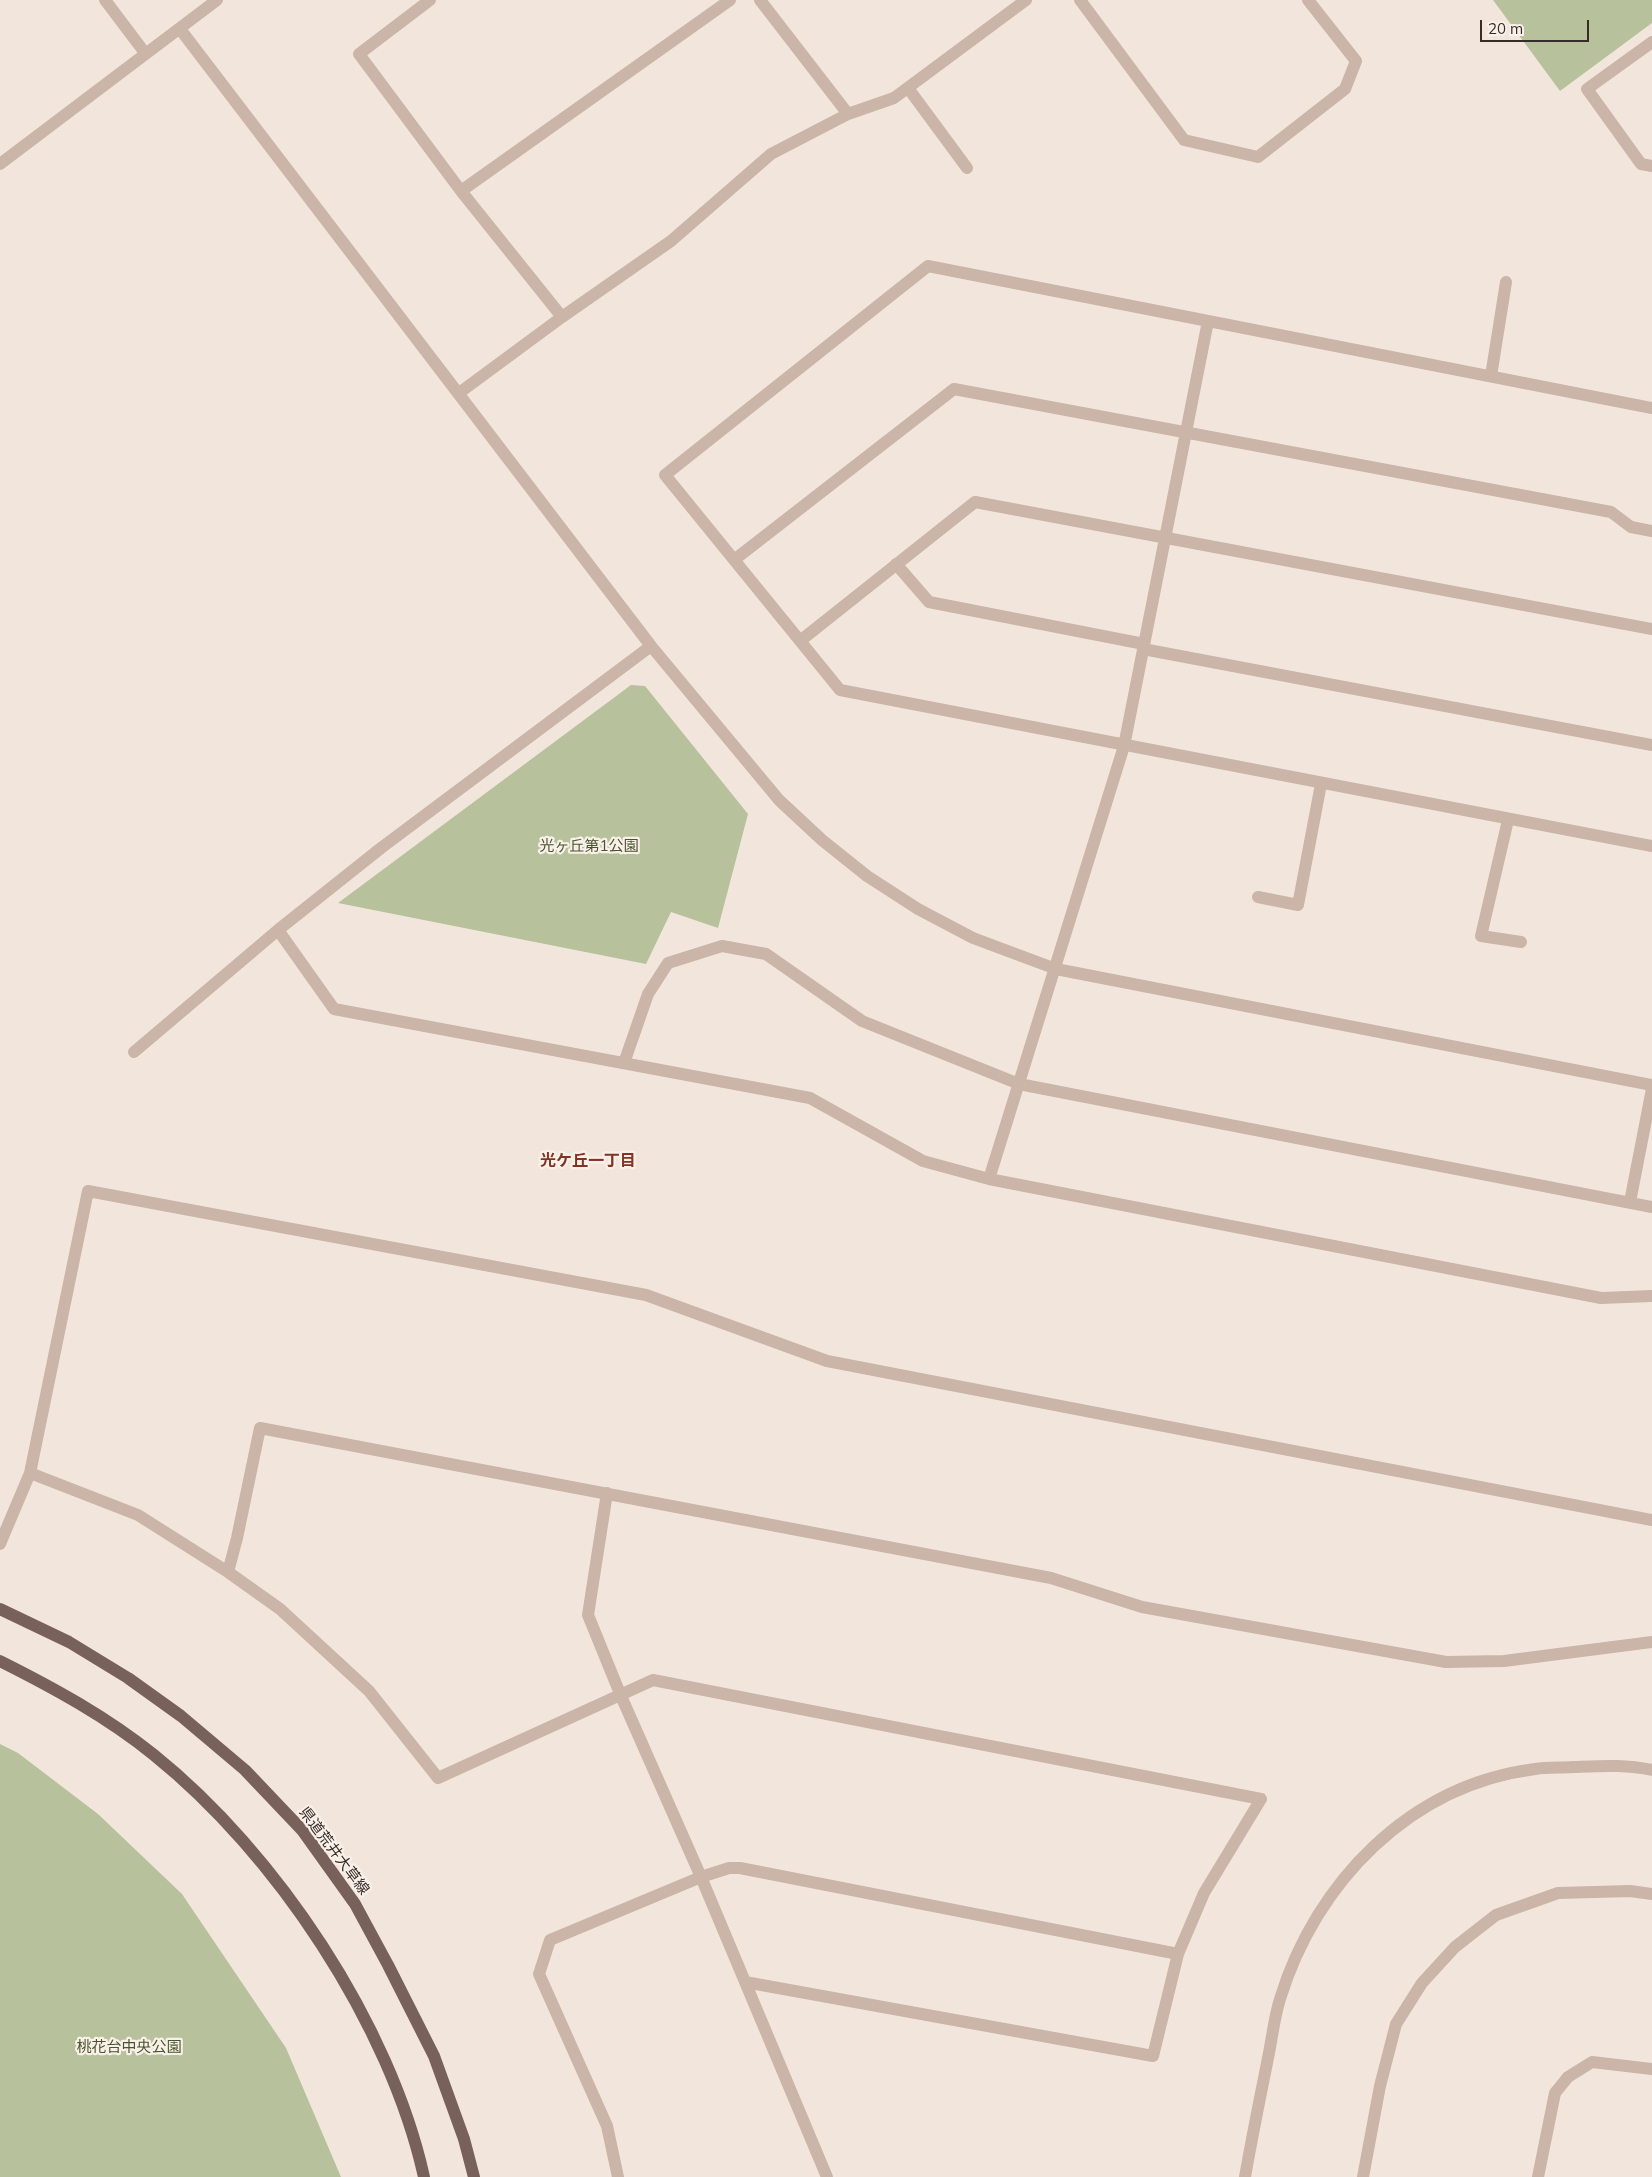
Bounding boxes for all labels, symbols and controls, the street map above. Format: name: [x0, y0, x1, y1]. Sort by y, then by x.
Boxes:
scale bar: [1482, 10, 1591, 42]
text: 20 m: [1488, 19, 1523, 38]
park label: 光ヶ丘第1公園: [540, 837, 638, 855]
district label: 光ケ丘一丁目: [540, 1151, 636, 1171]
street label: 県道荒井大草線: [295, 1804, 373, 1898]
park label: 桃花台中央公園: [77, 2038, 181, 2056]

